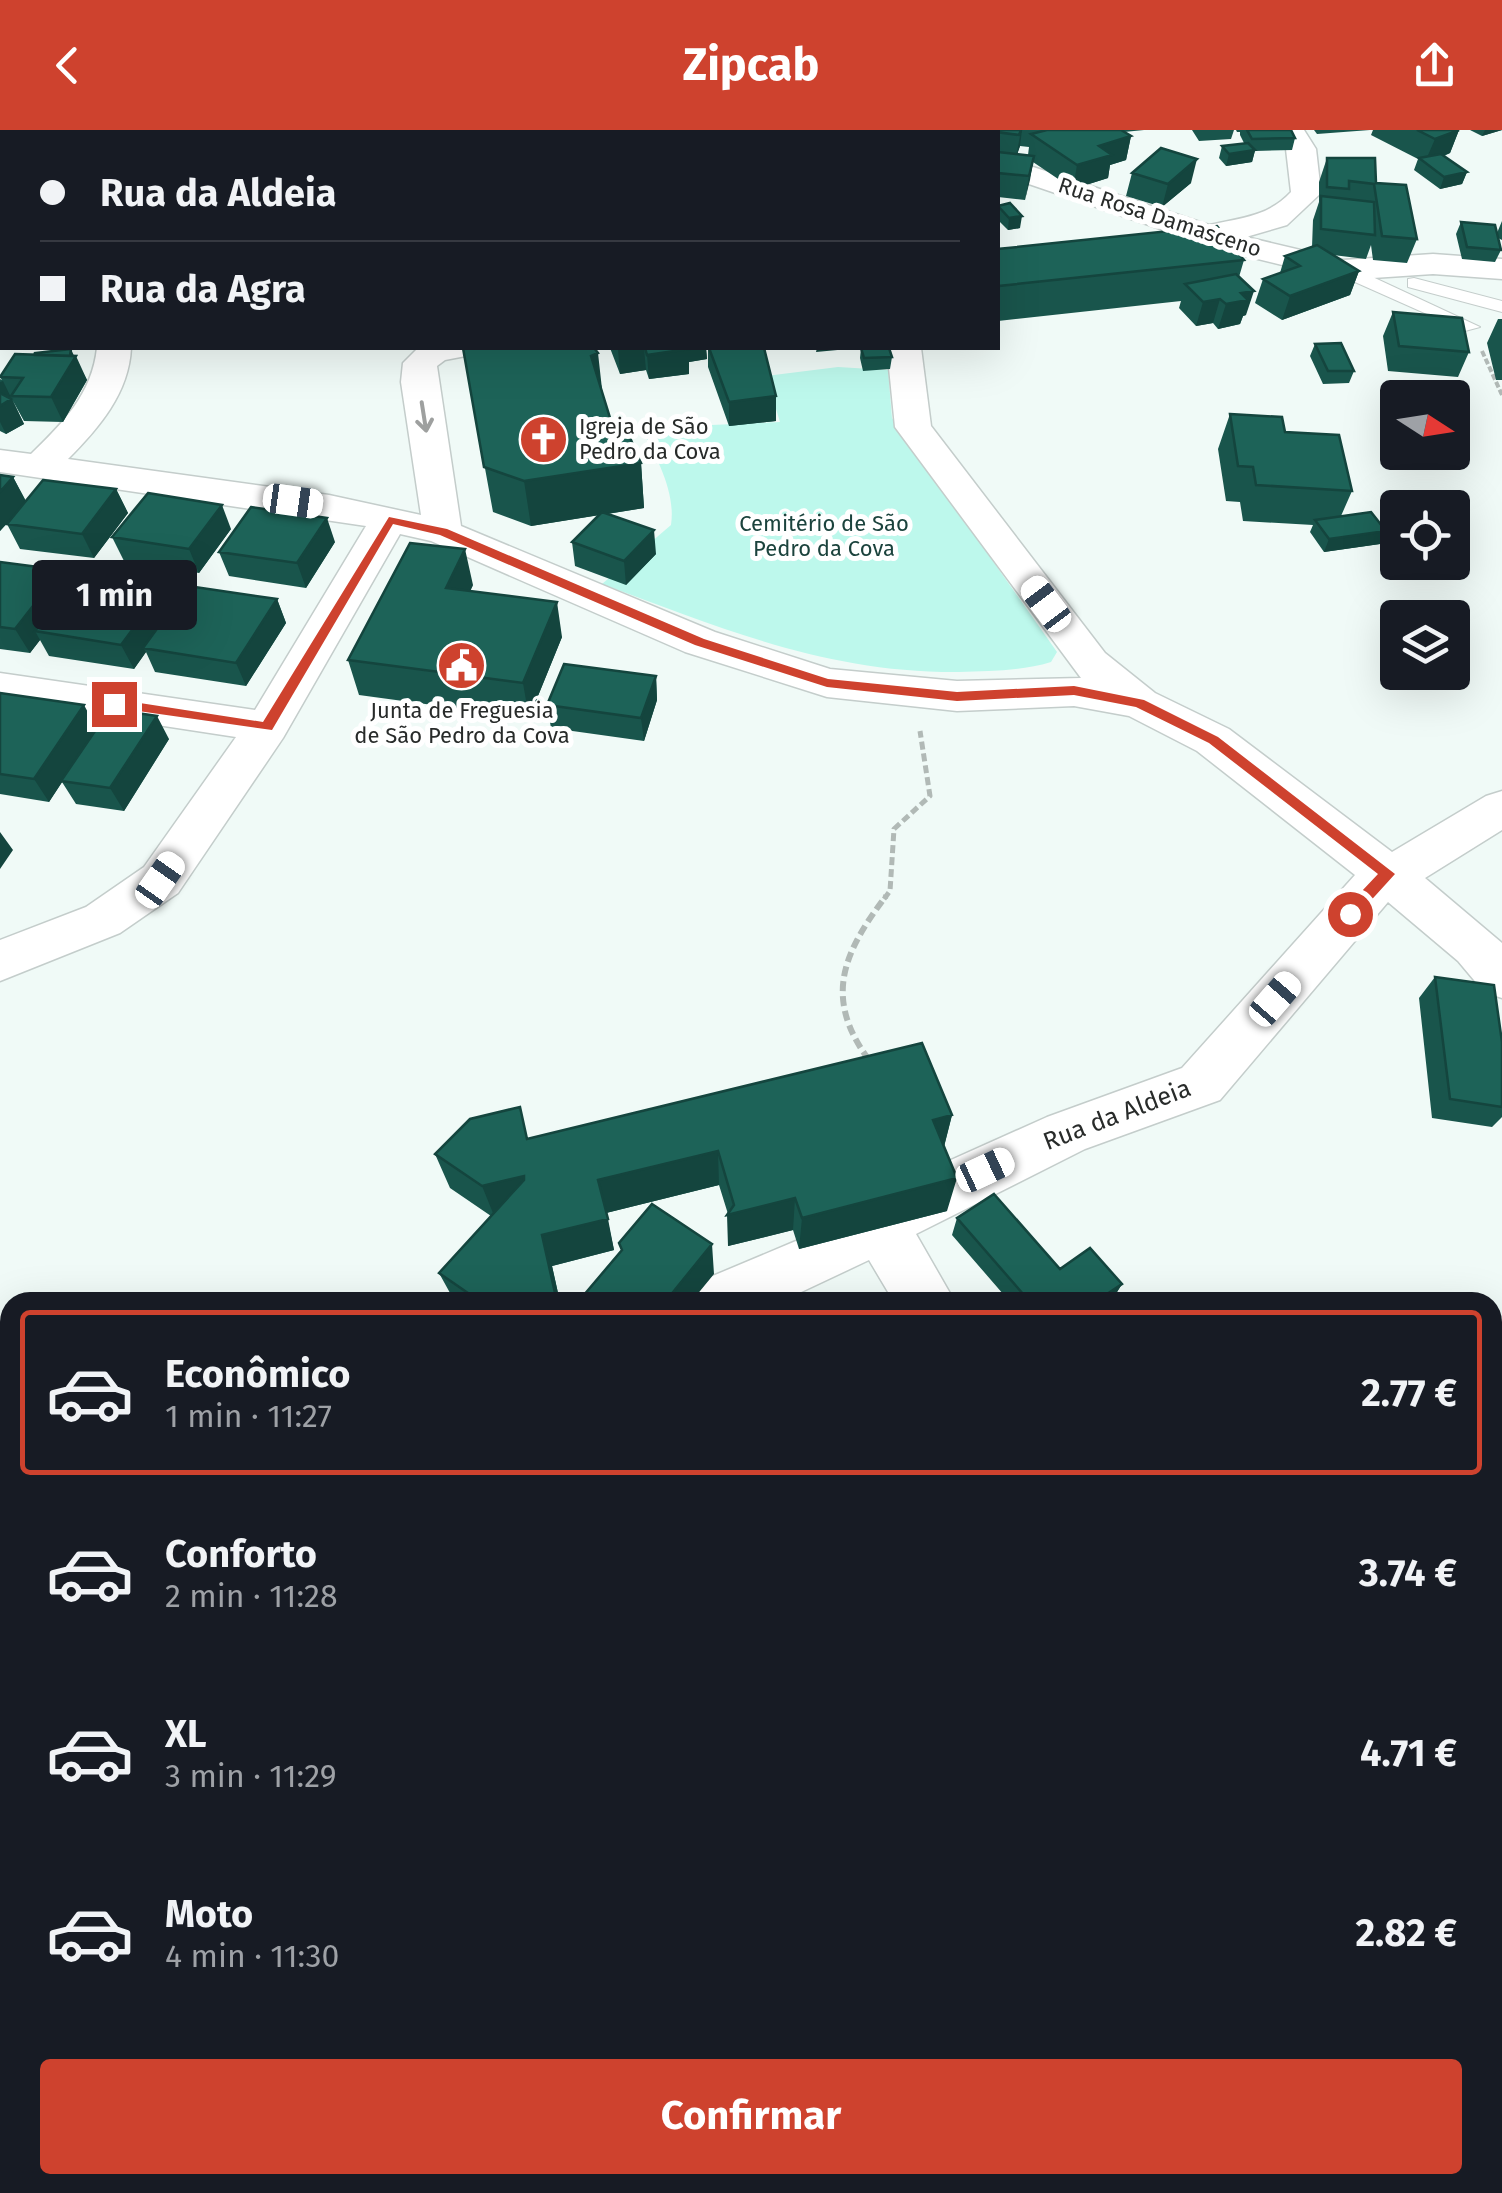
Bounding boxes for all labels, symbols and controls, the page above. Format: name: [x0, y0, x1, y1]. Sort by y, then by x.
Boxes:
icon: back: [40, 38, 95, 93]
text: Zipcab: [683, 38, 819, 92]
icon: share: [1407, 38, 1462, 93]
text: Rua da Aldeia: [100, 170, 336, 216]
street label: Rua Rosa Damasceno: [1055, 171, 1265, 263]
text: Rua da Agra: [100, 266, 306, 312]
north arrow: [1380, 380, 1470, 470]
map controls: [1380, 380, 1470, 690]
one-way arrow: [416, 400, 434, 432]
church icon: Igreja de São Pedro da Cova: [518, 413, 570, 465]
place label: Igreja de São Pedro da Cova: [579, 413, 721, 465]
car: [261, 482, 325, 520]
button: locate: [1380, 490, 1470, 580]
park label: Cemitério de São Pedro da Cova: [739, 510, 909, 562]
callout: 1 min: [32, 559, 196, 629]
car: [1016, 571, 1076, 637]
text: 1 min: [76, 576, 153, 614]
button: layers: [1380, 600, 1470, 690]
public building icon: Junta de Freguesia de São Pedro da Cova: [436, 640, 488, 692]
route end: [92, 682, 137, 727]
place label: Junta de Freguesia de São Pedro da Cova: [354, 697, 570, 749]
car: [131, 847, 189, 913]
route start: [1328, 892, 1373, 937]
car: [1244, 967, 1306, 1031]
street label: Rua da Aldeia: [1039, 1073, 1195, 1157]
car: [951, 1144, 1019, 1196]
icon: car: [45, 1348, 135, 1438]
text: Econômico: [165, 1351, 350, 1397]
text: 2.77 €: [1361, 1370, 1457, 1416]
text: 1 min · 11:27: [165, 1397, 332, 1435]
icon: car: [45, 1528, 135, 1618]
text: Conforto: [165, 1531, 317, 1577]
text: 3.74 €: [1359, 1550, 1457, 1596]
text: 2 min · 11:28: [165, 1577, 338, 1615]
icon: car: [45, 1708, 135, 1798]
text: XL: [165, 1711, 207, 1757]
text: 4.71 €: [1360, 1730, 1457, 1776]
text: 3 min · 11:29: [165, 1757, 337, 1795]
icon: car: [45, 1888, 135, 1978]
text: Moto: [165, 1891, 253, 1937]
text: 2.82 €: [1355, 1910, 1457, 1956]
text: 4 min · 11:30: [165, 1937, 339, 1975]
button: Confirmar: [40, 2059, 1462, 2174]

